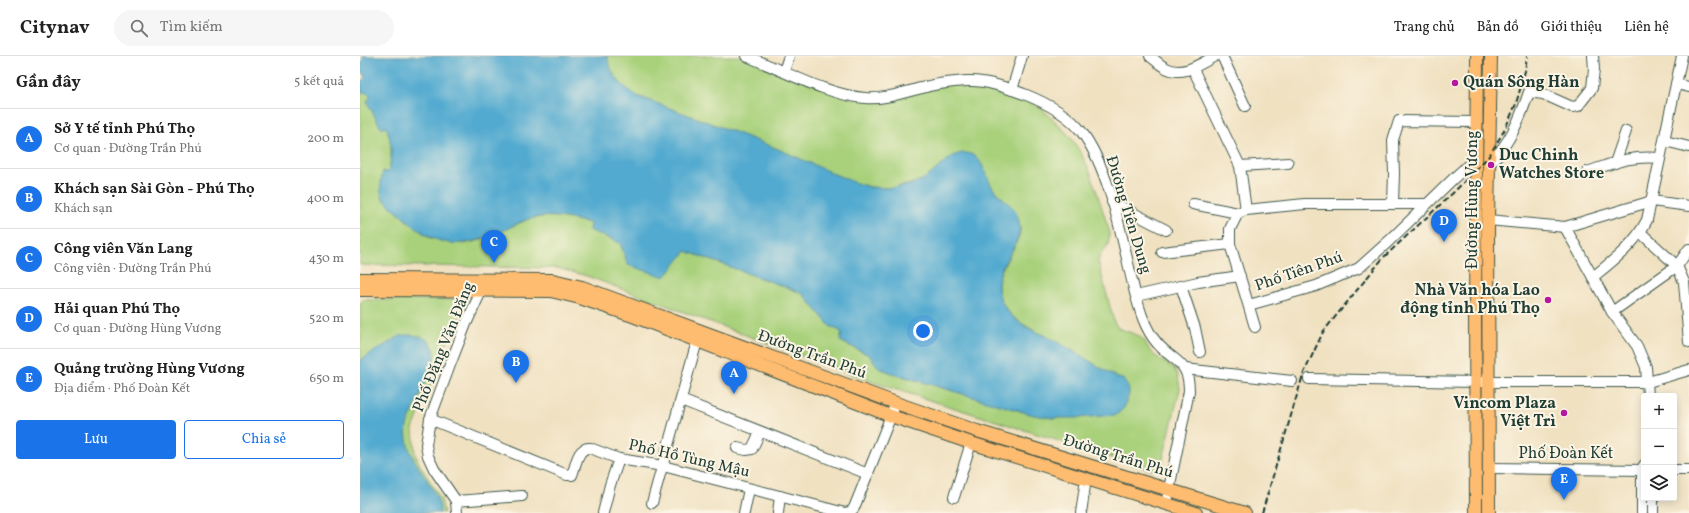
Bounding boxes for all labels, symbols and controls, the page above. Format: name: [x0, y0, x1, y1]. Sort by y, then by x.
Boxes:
search box: [114, 10, 394, 46]
text: Citynav: [20, 15, 90, 41]
icon: search: [128, 17, 150, 39]
text: Tìm kiếm: [160, 17, 223, 38]
text: Trang chủ: [1394, 18, 1455, 37]
text: Bản đồ: [1477, 18, 1519, 37]
text: Giới thiệu: [1541, 18, 1602, 37]
text: Liên hệ: [1624, 18, 1669, 37]
text: Gần đây: [16, 71, 81, 94]
place label: Quán Sông Hàn: [1463, 72, 1580, 94]
text: 5 kết quả: [294, 73, 344, 91]
marker: Quán Sông Hàn: [1450, 78, 1460, 88]
text: Sở Y tế tỉnh Phú Thọ: [54, 119, 195, 140]
text: A: [24, 130, 34, 148]
text: 200 m: [307, 130, 344, 148]
street label: Đường Hùng Vương: [1462, 131, 1484, 269]
text: Cơ quan · Đường Trần Phú: [54, 140, 202, 158]
place label: Duc Chinh Watches Store: [1499, 145, 1604, 185]
street label: Đường Tiên Dung: [1100, 153, 1156, 277]
marker: Duc Chinh Watches Store: [1486, 160, 1496, 170]
text: Khách sạn Sài Gòn - Phú Thọ: [54, 179, 255, 200]
text: B: [25, 190, 33, 208]
text: 400 m: [307, 190, 344, 208]
text: Khách sạn: [54, 200, 113, 218]
pin: D: [1431, 209, 1457, 242]
pin: C: [481, 230, 507, 263]
text: Công viên Văn Lang: [54, 239, 193, 260]
street label: Phố Tiên Phú: [1252, 247, 1346, 297]
text: C: [25, 250, 33, 268]
text: 430 m: [308, 250, 344, 268]
text: Công viên · Đường Trần Phú: [54, 260, 211, 278]
street label: Phố Đặng Văn Đăng: [408, 278, 480, 416]
place label: Nhà Văn hóa Lao động tỉnh Phú Thọ: [1400, 280, 1540, 320]
marker: Nhà Văn hóa Lao động tỉnh Phú Thọ: [1543, 295, 1553, 305]
text: Hải quan Phú Thọ: [54, 299, 180, 320]
text: D: [24, 310, 34, 328]
text: 520 m: [309, 310, 344, 328]
text: Cơ quan · Đường Hùng Vương: [54, 320, 222, 338]
your location: [913, 321, 933, 341]
street label: Đường Trần Phú: [754, 325, 870, 385]
pin: B: [503, 350, 529, 383]
text: Quảng trường Hùng Vương: [54, 359, 245, 380]
pin: A: [721, 361, 747, 394]
text: E: [25, 370, 33, 388]
text: 650 m: [310, 370, 344, 388]
text: Địa điểm · Phố Đoàn Kết: [54, 380, 190, 398]
place label: Vincom Plaza Việt Trì: [1453, 393, 1556, 433]
map controls: [1641, 393, 1677, 501]
button: +: [1641, 393, 1677, 429]
marker: Vincom Plaza Việt Trì: [1559, 408, 1569, 418]
button: Lưu: [16, 420, 176, 459]
button: Chia sẻ: [184, 420, 344, 459]
button: −: [1641, 429, 1677, 465]
street label: Đường Trần Phú: [1060, 430, 1176, 484]
street label: Phố Hồ Tùng Mậu: [626, 434, 752, 484]
street label: Phố Đoàn Kết: [1519, 443, 1614, 465]
button: layers: [1641, 465, 1677, 501]
pin: E: [1551, 467, 1577, 500]

